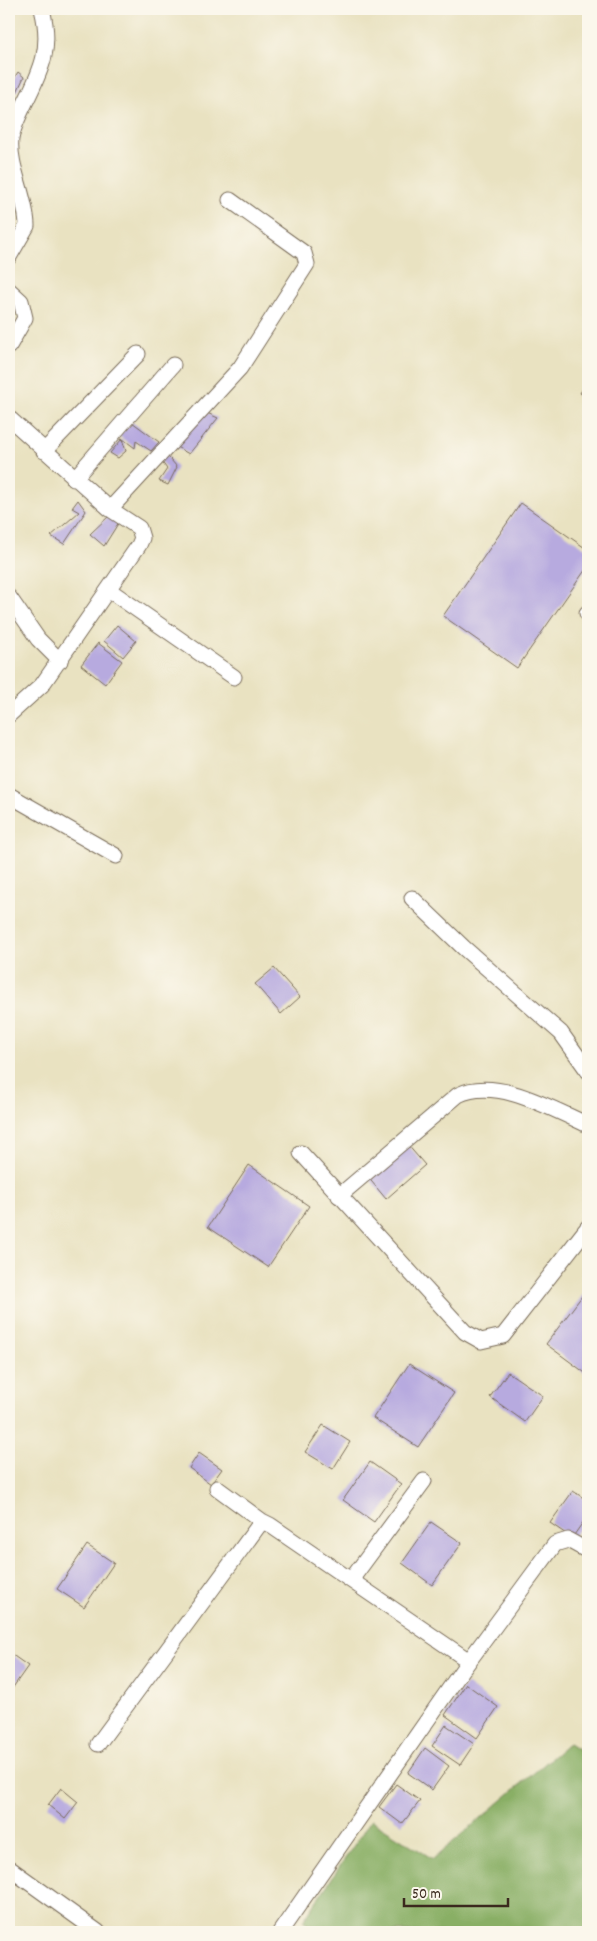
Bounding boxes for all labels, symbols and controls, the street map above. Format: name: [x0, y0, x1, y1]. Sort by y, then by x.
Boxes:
scale bar: [404, 1876, 508, 1908]
text: 50 m: [412, 1884, 441, 1906]

